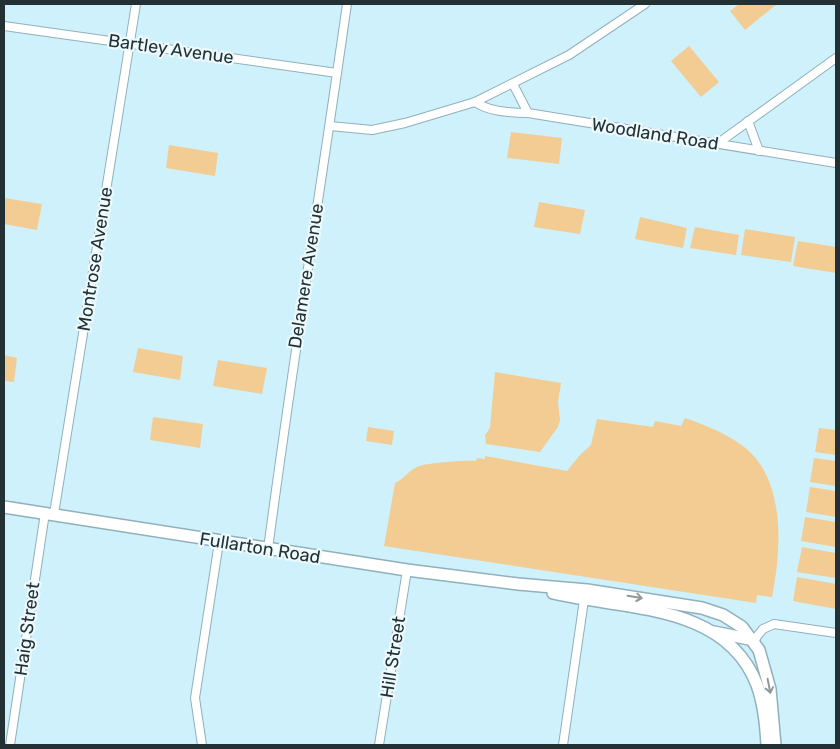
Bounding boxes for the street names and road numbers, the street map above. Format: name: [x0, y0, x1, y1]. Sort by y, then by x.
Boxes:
street label: Bartley Avenue: [107, 29, 235, 69]
street label: Woodland Road: [590, 113, 720, 155]
street label: Montrose Avenue: [73, 185, 117, 333]
street label: Delamere Avenue: [284, 202, 328, 350]
street label: Fullarton Road: [198, 528, 322, 568]
street label: Haig Street: [10, 581, 44, 677]
street label: Hill Street: [376, 615, 410, 699]

